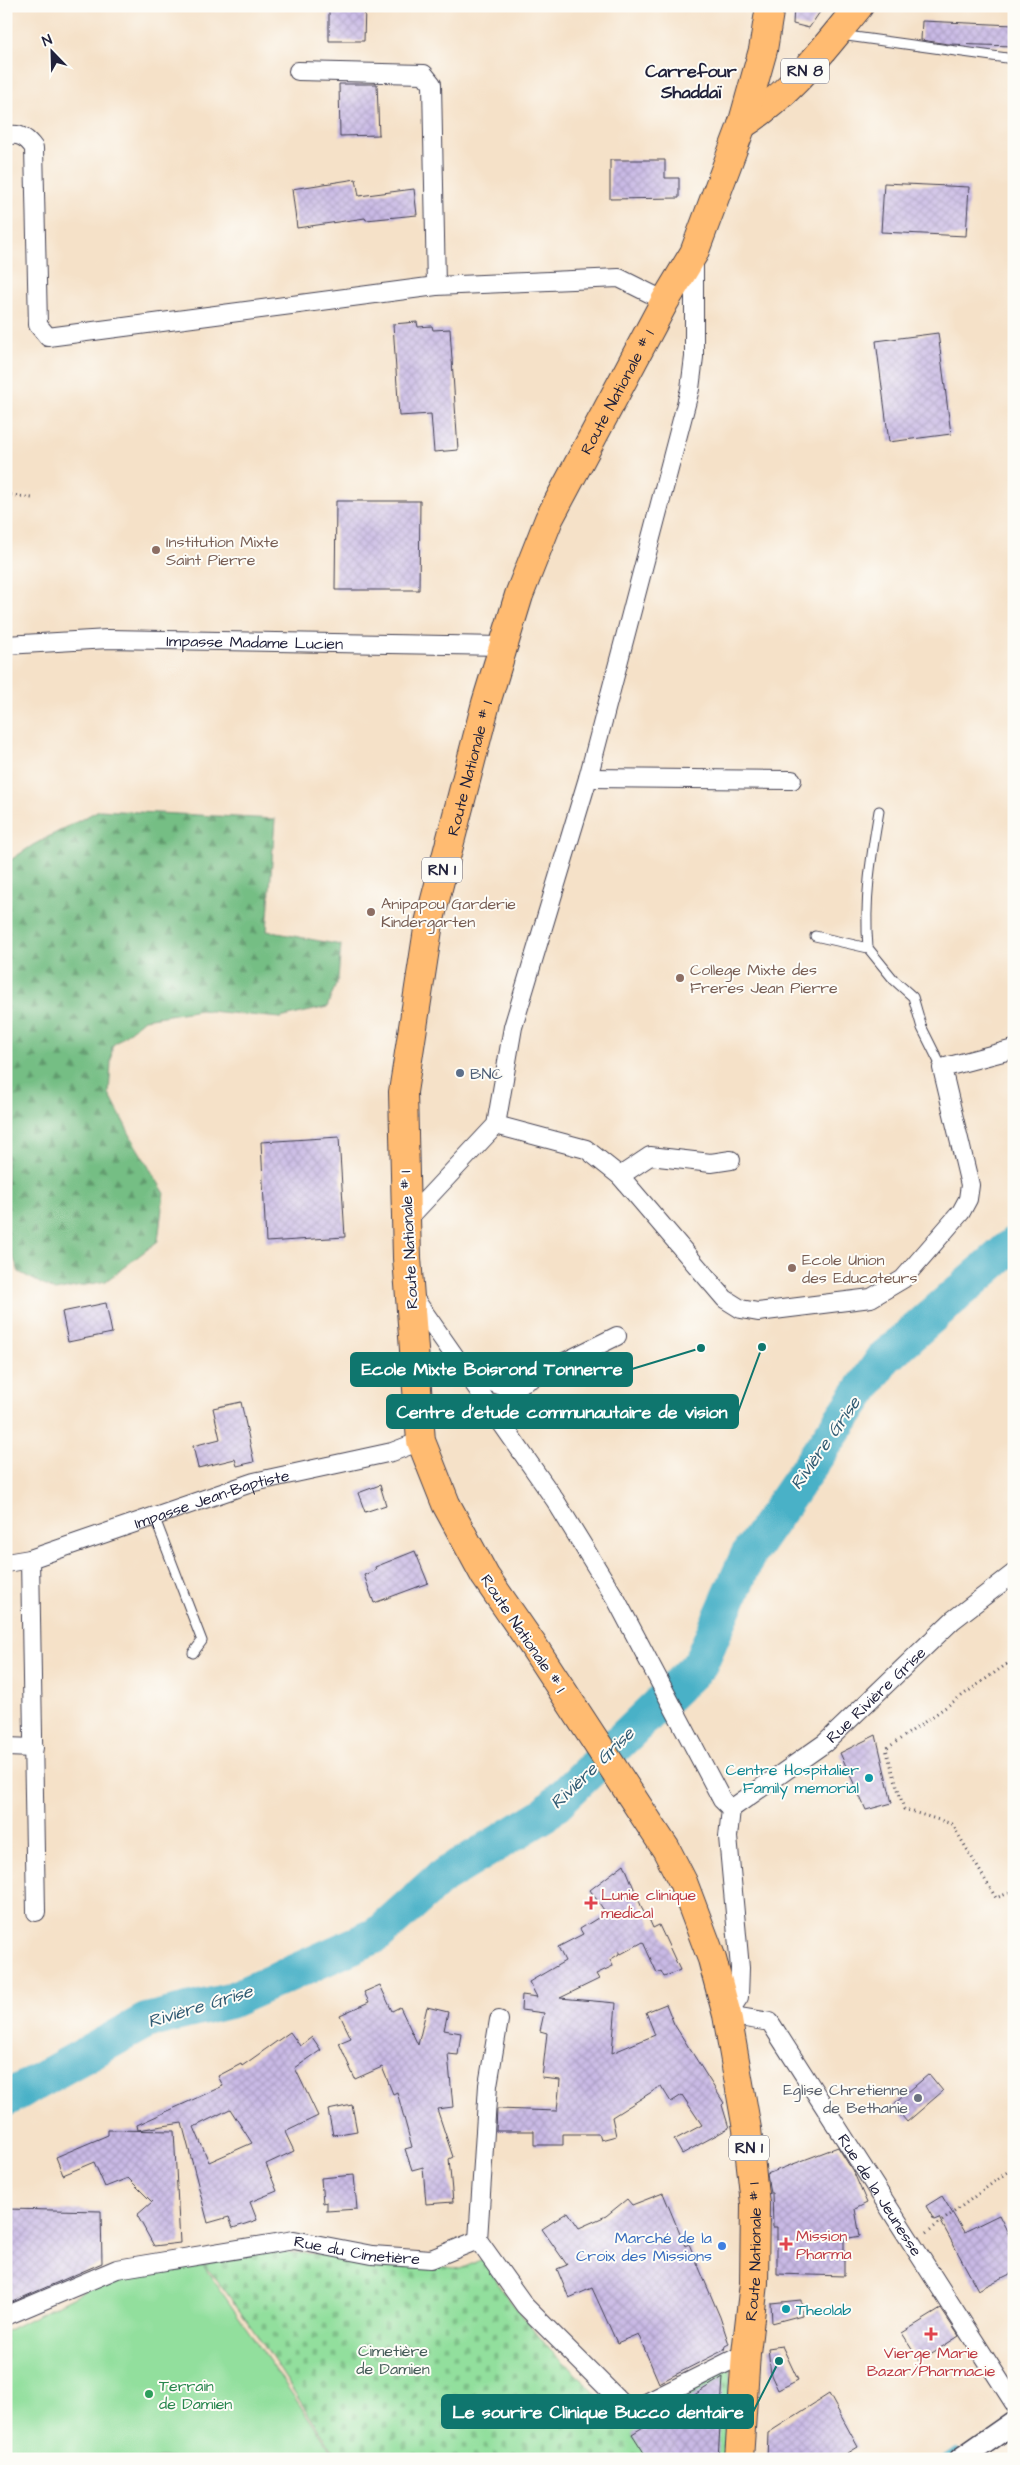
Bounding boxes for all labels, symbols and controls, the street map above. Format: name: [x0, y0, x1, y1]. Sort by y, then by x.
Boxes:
north arrow: [28, 28, 78, 78]
text: N: [39, 30, 55, 52]
road number: RN 8: [781, 58, 829, 84]
district label: Carrefour Shaddaï: [645, 59, 737, 105]
street label: Route Nationale # 1: [575, 326, 660, 459]
place label: Institution Mixte Saint Pierre: [166, 531, 279, 571]
marker: Institution Mixte Saint Pierre: [150, 544, 162, 556]
street label: Impasse Madame Lucien: [166, 630, 343, 655]
street label: Route Nationale # 1: [442, 698, 498, 838]
road number: RN 1: [422, 858, 462, 882]
place label: Anipapou Garderie Kindergarten: [381, 893, 516, 934]
marker: Anipapou Garderie Kindergarten: [365, 906, 377, 918]
place label: College Mixte des Freres Jean Pierre: [690, 959, 838, 999]
marker: College Mixte des Freres Jean Pierre: [674, 972, 686, 984]
place label: BNC: [470, 1063, 503, 1085]
marker: BNC: [454, 1067, 466, 1079]
street label: Route Nationale # 1: [394, 1170, 424, 1310]
place label: Ecole Union des Educateurs: [802, 1249, 917, 1289]
marker: Ecole Union des Educateurs: [786, 1262, 798, 1274]
callout: Ecole Mixte Boisrond Tonnerre: [351, 1353, 632, 1386]
text: Ecole Mixte Boisrond Tonnerre: [361, 1357, 623, 1382]
water label: Rivière Grise: [784, 1391, 867, 1495]
callout: Centre d'etude communautaire de vision: [387, 1395, 738, 1428]
text: Centre d'etude communautaire de vision: [396, 1400, 728, 1425]
street label: Impasse Jean-Baptiste: [132, 1465, 292, 1534]
street label: Route Nationale # 1: [475, 1570, 571, 1697]
street label: Rue Rivière Grise: [822, 1642, 931, 1748]
water label: Rivière Grise: [545, 1721, 641, 1815]
place label: Centre Hospitalier Family memorial: [726, 1759, 859, 1800]
marker: Centre Hospitalier Family memorial: [863, 1772, 875, 1784]
place label: Lunie clinique medical: [601, 1884, 697, 1924]
marker: Lunie clinique medical: [585, 1897, 597, 1909]
water label: Rivière Grise: [145, 1978, 257, 2034]
place label: Eglise Chretienne de Bethanie: [783, 2079, 908, 2119]
marker: Eglise Chretienne de Bethanie: [912, 2092, 924, 2104]
street label: Rue de la Jeunesse: [832, 2130, 927, 2261]
road number: RN 1: [729, 2136, 769, 2160]
street label: Route Nationale # 1: [740, 2181, 767, 2322]
place label: Mission Pharma: [796, 2225, 852, 2265]
place label: Marché de la Croix des Missions: [576, 2227, 712, 2267]
street label: Rue du Cimetière: [292, 2230, 421, 2270]
marker: Mission Pharma: [780, 2238, 792, 2250]
marker: Marché de la Croix des Missions: [716, 2240, 728, 2252]
place label: Theolab: [796, 2299, 851, 2321]
marker: Theolab: [780, 2303, 792, 2315]
marker: Vierge Marie Bazar/Pharmacie: [925, 2328, 937, 2340]
park label: Cimetière de Damien: [356, 2340, 430, 2380]
place label: Vierge Marie Bazar/Pharmacie: [867, 2342, 996, 2382]
place label: Terrain de Damien: [159, 2375, 232, 2415]
marker: Terrain de Damien: [143, 2388, 155, 2400]
callout: Le sourire Clinique Bucco dentaire: [442, 2395, 753, 2428]
text: Le sourire Clinique Bucco dentaire: [452, 2400, 744, 2425]

